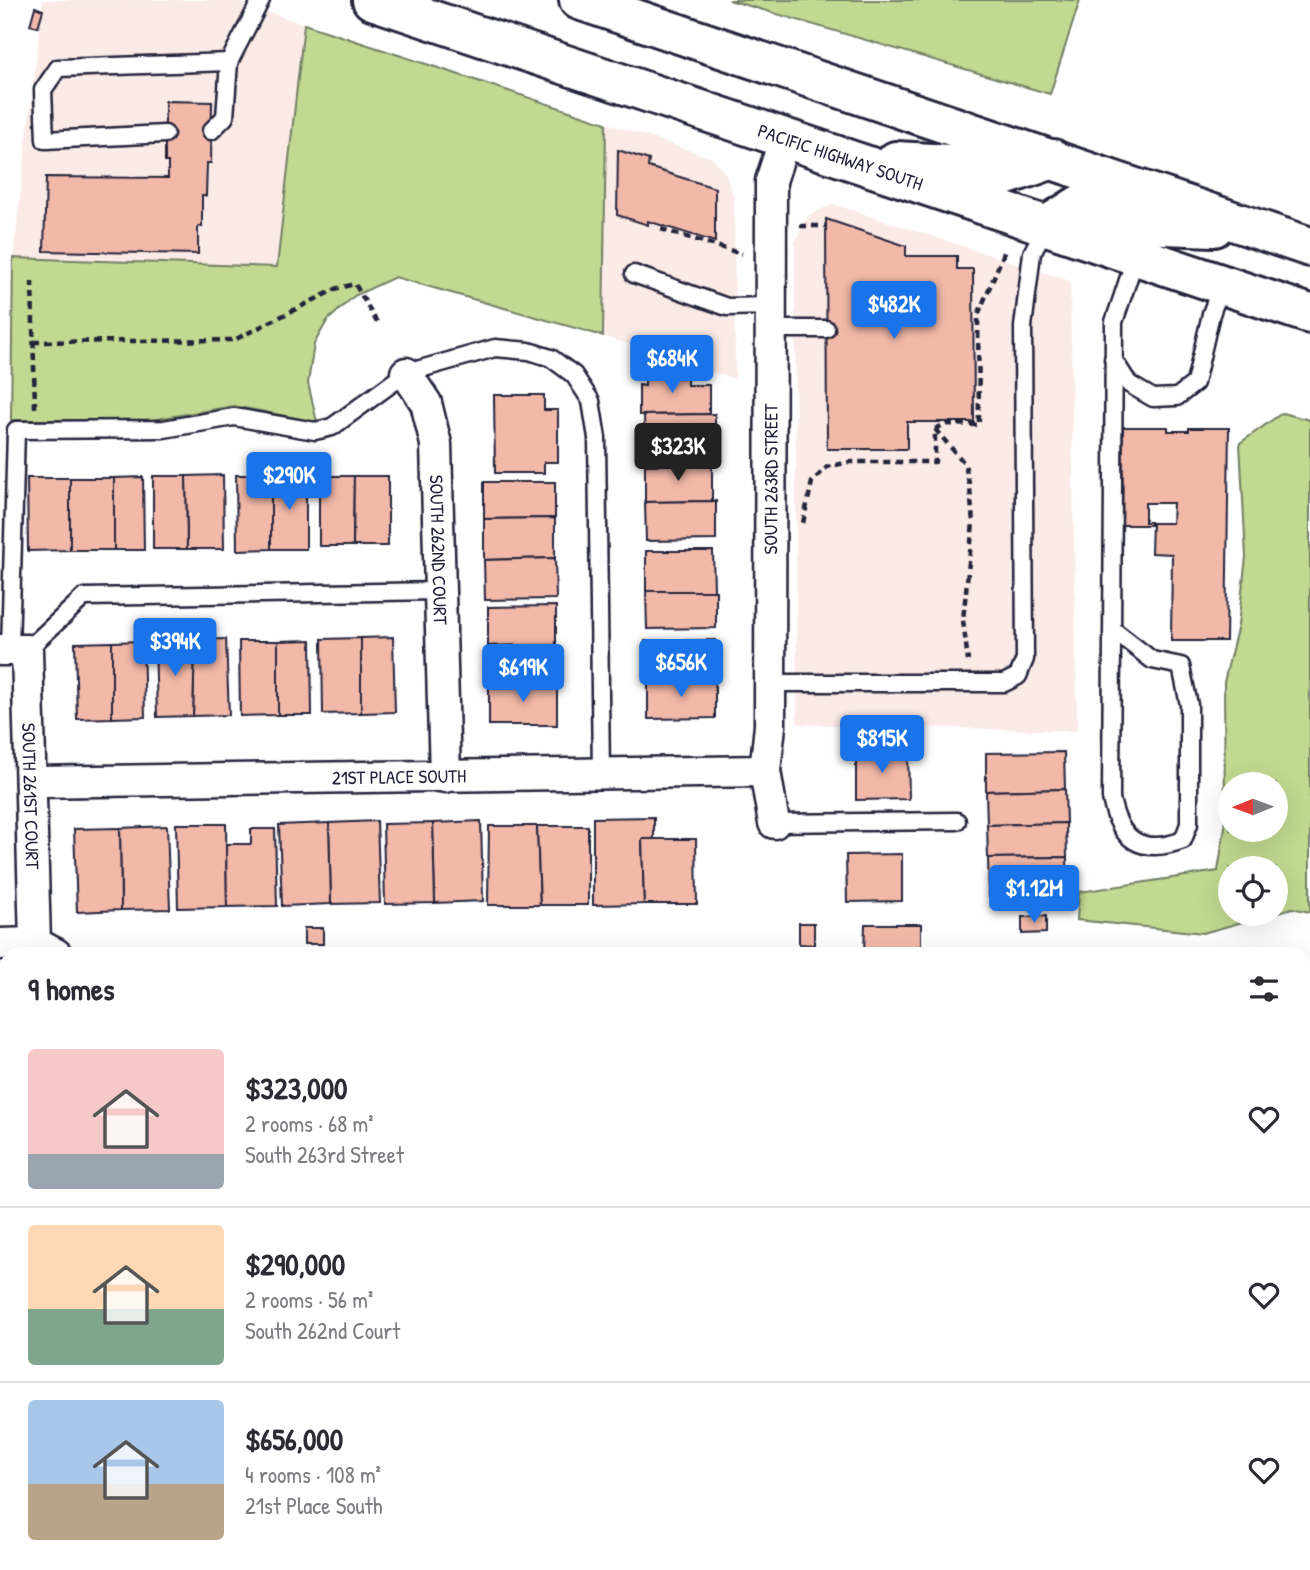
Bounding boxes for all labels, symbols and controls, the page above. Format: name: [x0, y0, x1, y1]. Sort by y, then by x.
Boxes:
street label: PACIFIC HIGHWAY SOUTH: [755, 117, 926, 197]
pin: $482K: [845, 282, 943, 341]
text: $482K: [867, 288, 921, 319]
pin: $684K: [623, 336, 721, 395]
text: $684K: [646, 342, 698, 373]
street label: SOUTH 263RD STREET: [757, 402, 784, 555]
pin: $323K: [629, 424, 727, 483]
text: $323K: [650, 430, 706, 461]
pin: $290K: [240, 452, 338, 512]
text: $290K: [262, 459, 316, 490]
street label: SOUTH 262ND COURT: [424, 474, 454, 626]
pin: $394K: [126, 618, 224, 678]
text: $394K: [149, 625, 201, 656]
pin: $656K: [632, 640, 730, 699]
pin: $619K: [474, 644, 572, 704]
text: $656K: [655, 646, 707, 677]
text: $619K: [498, 651, 548, 682]
pin: $815K: [833, 716, 931, 775]
street label: SOUTH 261ST COURT: [16, 722, 46, 871]
text: $815K: [856, 722, 908, 753]
street label: 21ST PLACE SOUTH: [332, 762, 466, 790]
north arrow: [1218, 772, 1288, 842]
map controls: [1218, 772, 1288, 926]
button: locate: [1218, 856, 1288, 926]
pin: $1.12M: [977, 866, 1091, 925]
text: $1.12M: [1005, 872, 1063, 903]
text: 9 homes: [28, 969, 115, 1009]
icon: filters: [1245, 970, 1283, 1008]
text: $323,000: [245, 1068, 348, 1108]
icon: home: [84, 1077, 168, 1161]
icon: heart: [1245, 1100, 1283, 1138]
text: 2 rooms · 68 m²: [245, 1108, 373, 1139]
text: South 263rd Street: [245, 1139, 404, 1170]
text: $290,000: [245, 1244, 345, 1284]
icon: home: [84, 1253, 168, 1337]
icon: heart: [1245, 1276, 1283, 1314]
text: 2 rooms · 56 m²: [245, 1284, 373, 1315]
text: South 262nd Court: [245, 1315, 400, 1346]
text: $656,000: [245, 1419, 343, 1459]
icon: home: [84, 1428, 168, 1512]
icon: heart: [1245, 1451, 1283, 1489]
text: 4 rooms · 108 m²: [245, 1459, 381, 1490]
text: 21st Place South: [245, 1490, 382, 1521]

